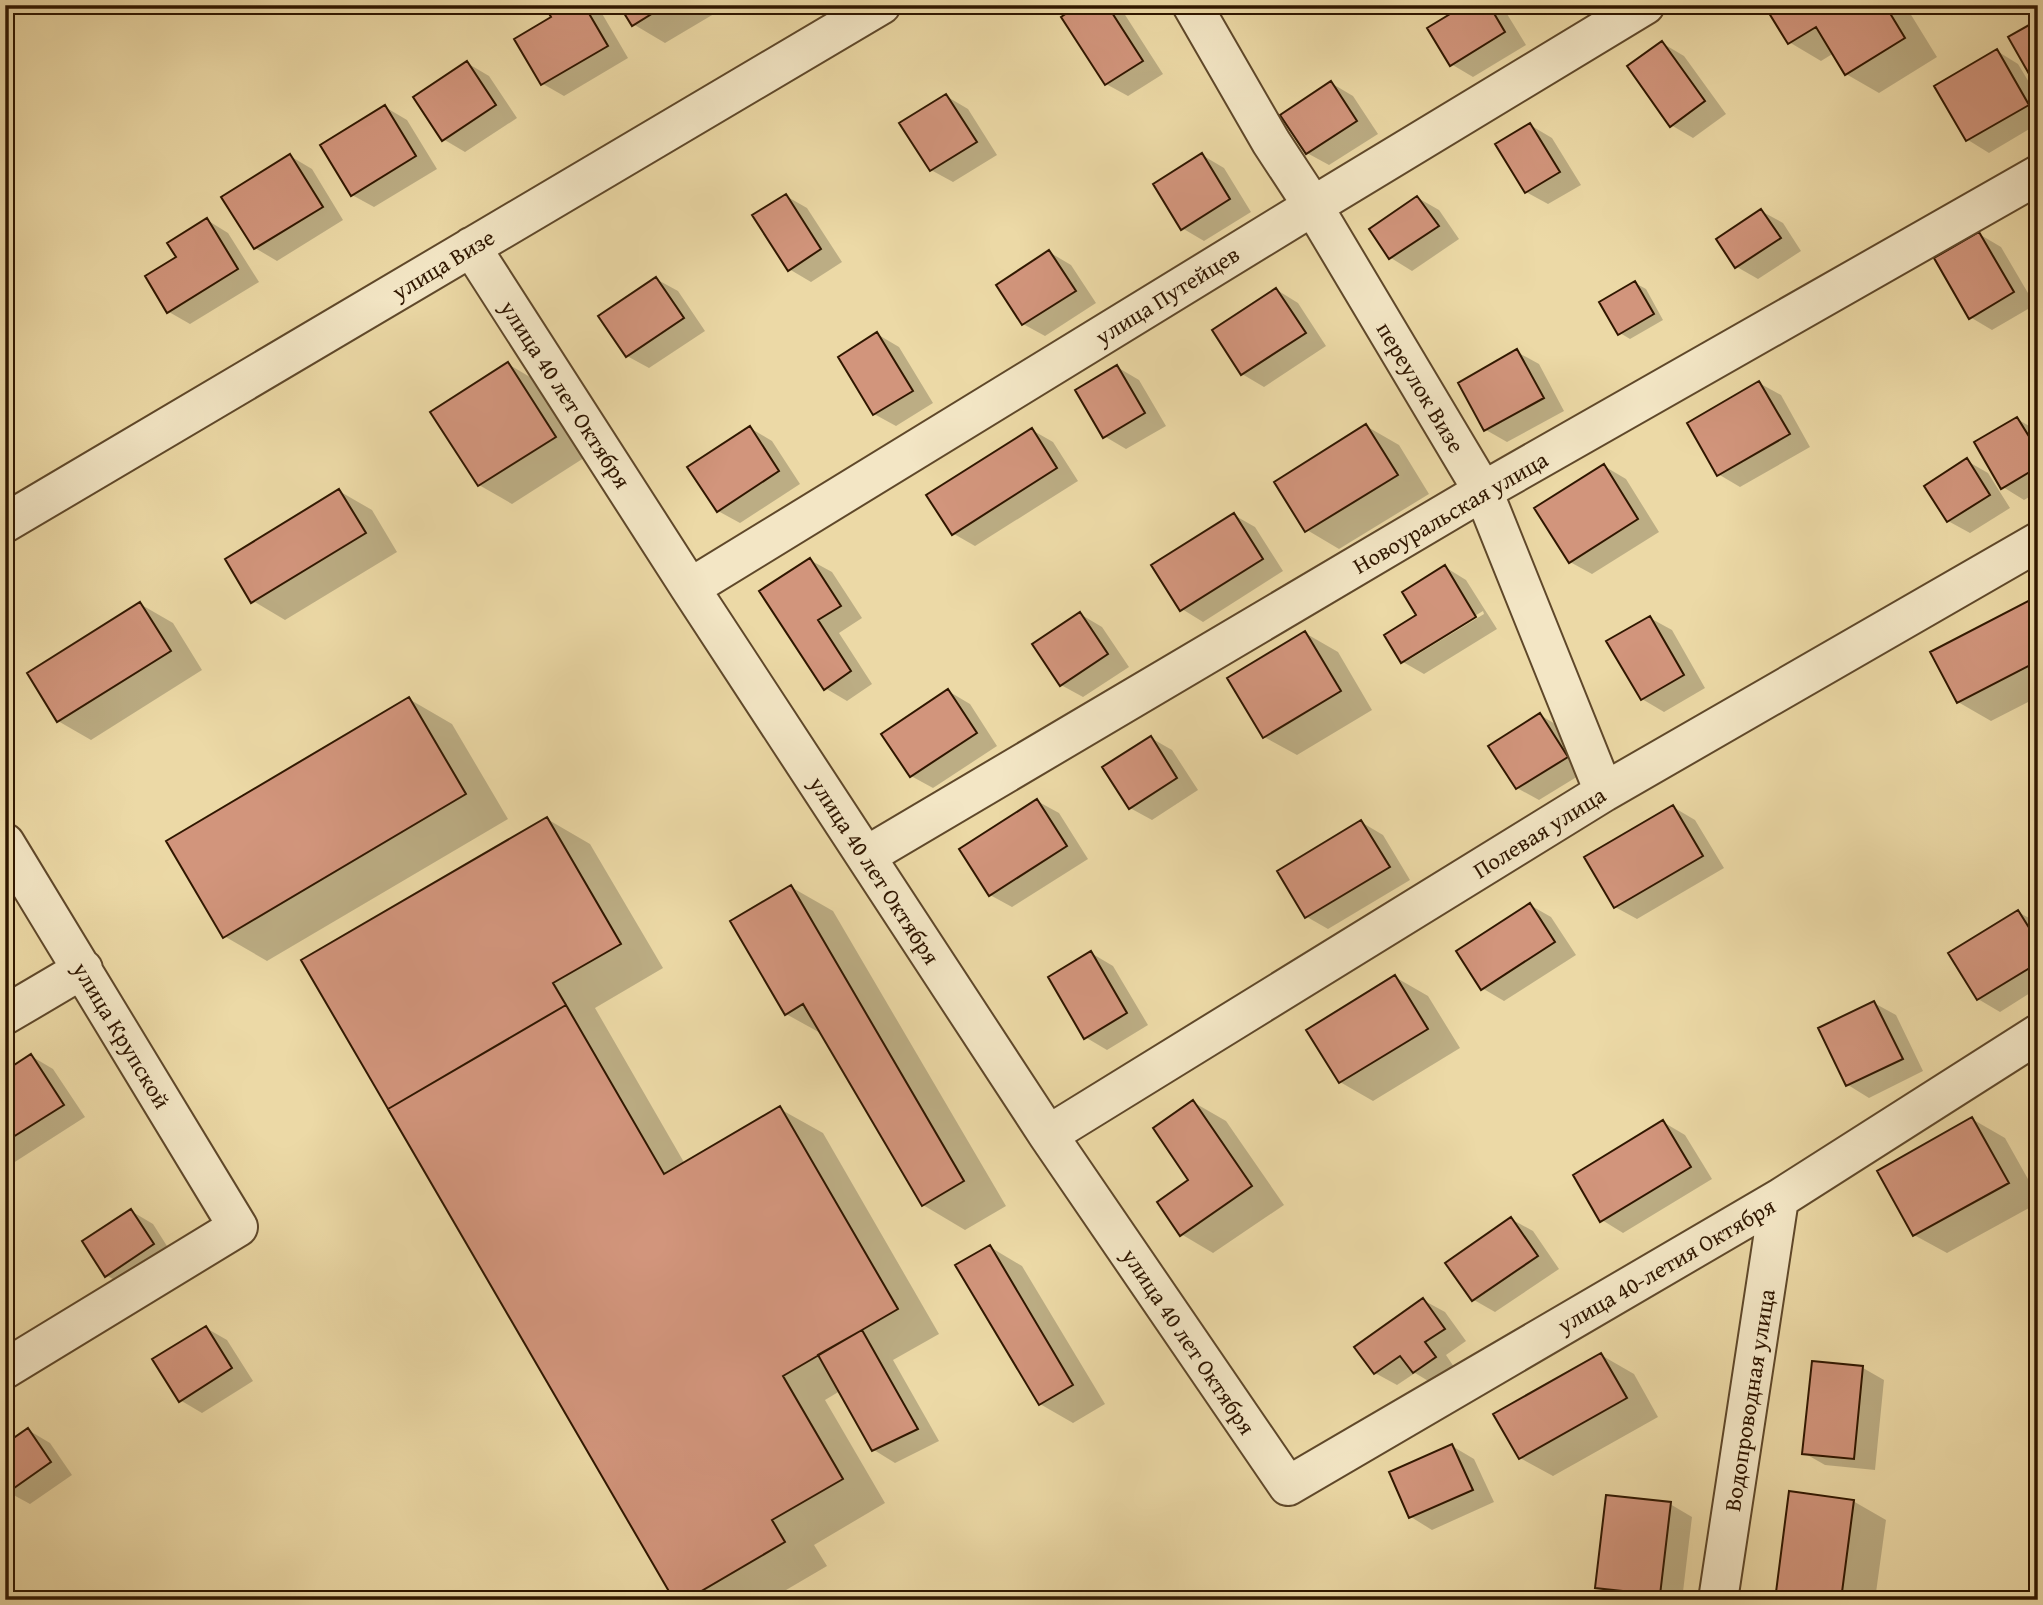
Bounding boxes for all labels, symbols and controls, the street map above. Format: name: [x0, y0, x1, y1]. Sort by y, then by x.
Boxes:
street label: улица Визе: [385, 220, 501, 308]
street label: улица Путейцев: [1088, 237, 1245, 353]
street label: улица 40 лет Октября: [492, 293, 640, 495]
street label: переулок Визе: [1369, 315, 1473, 459]
street label: Новоуральская улица: [1346, 443, 1554, 581]
street label: улица 40 лет Октября: [801, 769, 949, 971]
street label: Полевая улица: [1466, 778, 1612, 886]
street label: улица Крупской: [65, 954, 179, 1115]
street label: улица 40-летия Октября: [1550, 1189, 1781, 1341]
street label: улица 40 лет Октября: [1114, 1240, 1264, 1441]
street label: Водопроводная улица: [1715, 1286, 1783, 1514]

